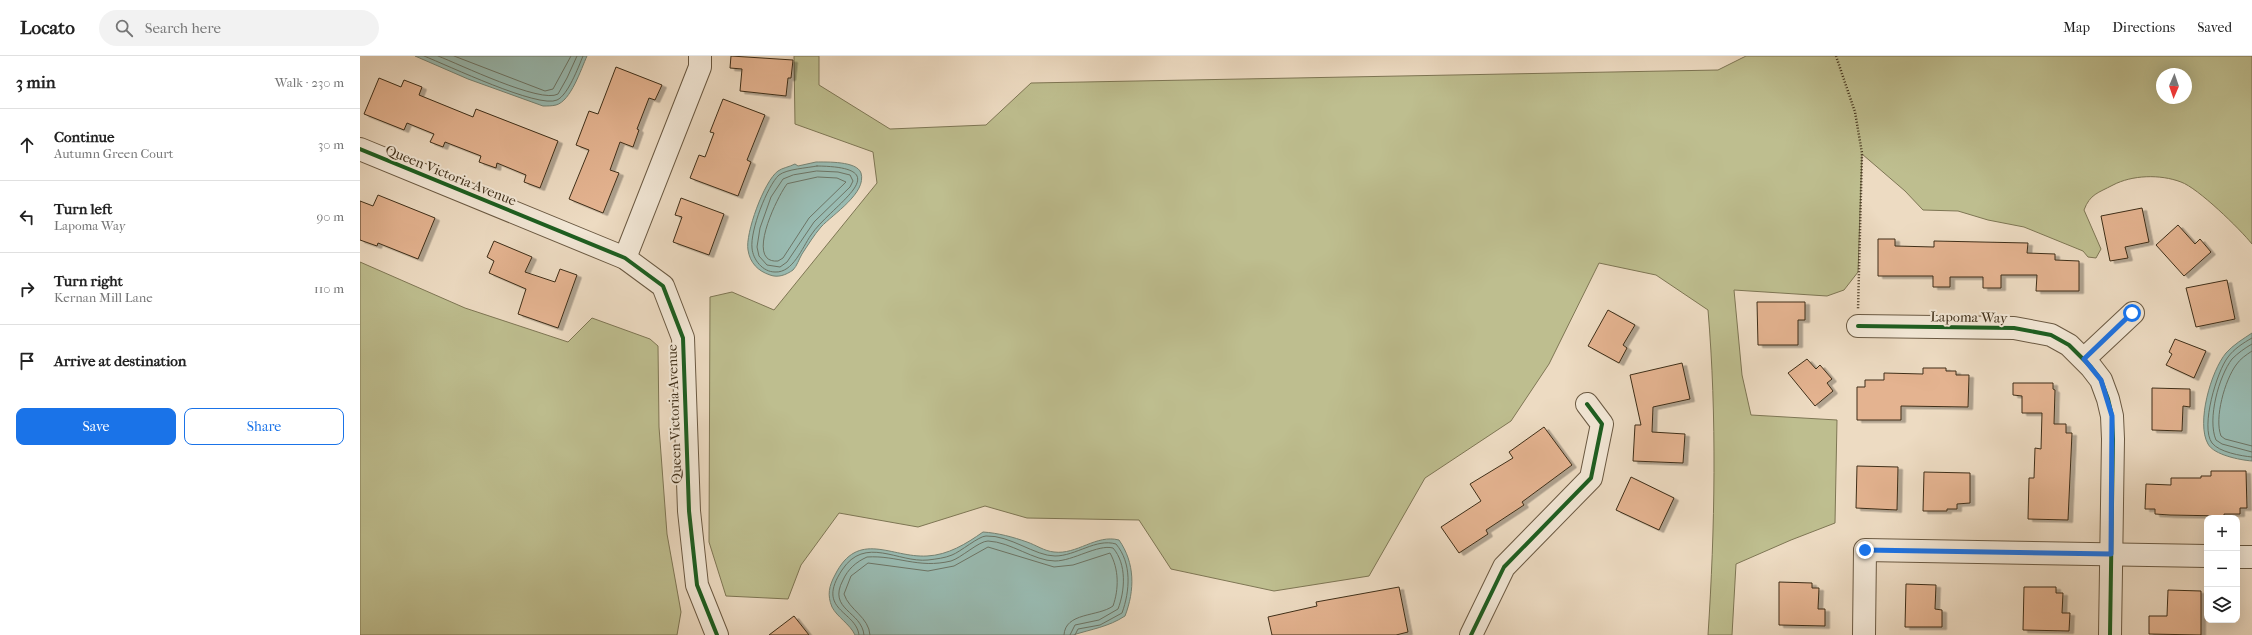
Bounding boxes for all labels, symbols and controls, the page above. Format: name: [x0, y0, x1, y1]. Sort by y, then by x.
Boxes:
search box: [99, 10, 379, 46]
text: Locato: [20, 17, 75, 39]
icon: search: [113, 17, 135, 39]
text: Search here: [145, 19, 221, 37]
text: Map: [2063, 19, 2090, 36]
text: Directions: [2112, 19, 2175, 36]
text: Saved: [2197, 19, 2232, 36]
north arrow: [2156, 68, 2192, 104]
text: 3 min: [16, 72, 56, 92]
text: Walk · 230 m: [275, 75, 344, 90]
text: Continue: [54, 128, 114, 146]
icon: ahead: [16, 134, 38, 156]
text: 30 m: [318, 137, 344, 152]
street label: Queen Victoria Avenue: [383, 141, 519, 210]
text: Autumn Green Court: [54, 146, 173, 161]
text: Turn left: [54, 200, 112, 218]
icon: left: [16, 206, 38, 228]
text: 90 m: [316, 209, 344, 224]
text: Lapoma Way: [54, 218, 126, 233]
text: Turn right: [54, 272, 123, 290]
icon: right: [16, 278, 38, 300]
text: 110 m: [314, 281, 344, 296]
text: Kernan Mill Lane: [54, 290, 153, 305]
route start: [2123, 304, 2141, 322]
street label: Lapoma Way: [1930, 308, 2008, 327]
street label: Queen Victoria Avenue: [664, 344, 685, 484]
icon: arrive: [16, 350, 38, 372]
text: Arrive at destination: [54, 352, 186, 370]
button: Save: [16, 408, 176, 445]
button: Share: [184, 408, 344, 445]
map controls: [2204, 515, 2240, 623]
button: +: [2204, 515, 2240, 551]
route end: [1856, 541, 1874, 559]
button: −: [2204, 551, 2240, 587]
button: layers: [2204, 587, 2240, 623]

